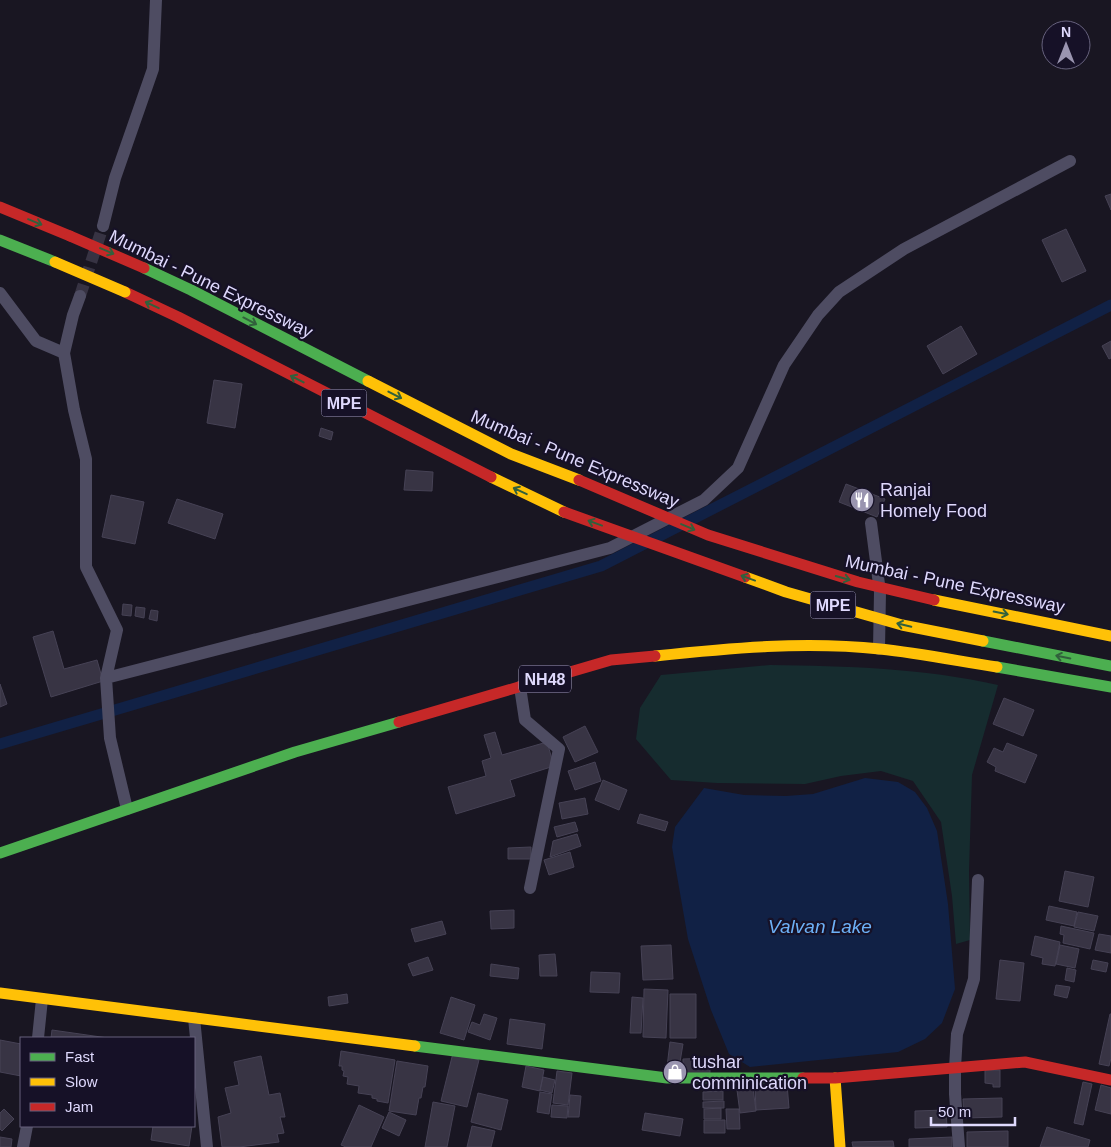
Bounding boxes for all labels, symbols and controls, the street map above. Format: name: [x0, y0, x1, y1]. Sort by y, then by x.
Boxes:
north arrow: [1041, 20, 1091, 70]
text: N: [1061, 24, 1071, 40]
one-way arrow: [27, 217, 42, 227]
street label: Mumbai - Pune Expressway: [106, 226, 316, 342]
one-way arrow: [100, 248, 115, 257]
one-way arrow: [145, 300, 160, 309]
one-way arrow: [243, 317, 257, 327]
one-way arrow: [290, 374, 305, 383]
road number: MPE: [322, 389, 366, 416]
one-way arrow: [387, 391, 402, 400]
street label: Mumbai - Pune Expressway: [468, 406, 682, 512]
place label: Ranjai Homely Food: [880, 480, 987, 521]
one-way arrow: [513, 486, 528, 495]
restaurant icon: Ranjai Homely Food: [849, 487, 875, 513]
one-way arrow: [588, 518, 604, 527]
one-way arrow: [680, 522, 695, 532]
street label: Mumbai - Pune Expressway: [843, 551, 1067, 617]
one-way arrow: [741, 573, 757, 582]
one-way arrow: [834, 573, 850, 583]
road number: MPE: [810, 592, 856, 618]
one-way arrow: [993, 609, 1009, 618]
one-way arrow: [896, 620, 912, 629]
one-way arrow: [1056, 651, 1072, 661]
road number: NH48: [519, 666, 571, 692]
water label: Valvan Lake: [768, 916, 872, 937]
legend: [20, 1037, 195, 1127]
text: Fast: [65, 1048, 95, 1065]
place label: tushar comminication: [692, 1052, 807, 1093]
shop icon: tushar comminication: [662, 1059, 688, 1085]
text: Slow: [65, 1073, 98, 1090]
scale bar: [931, 1094, 1015, 1126]
text: Jam: [65, 1098, 93, 1115]
text: 50 m: [938, 1103, 971, 1120]

